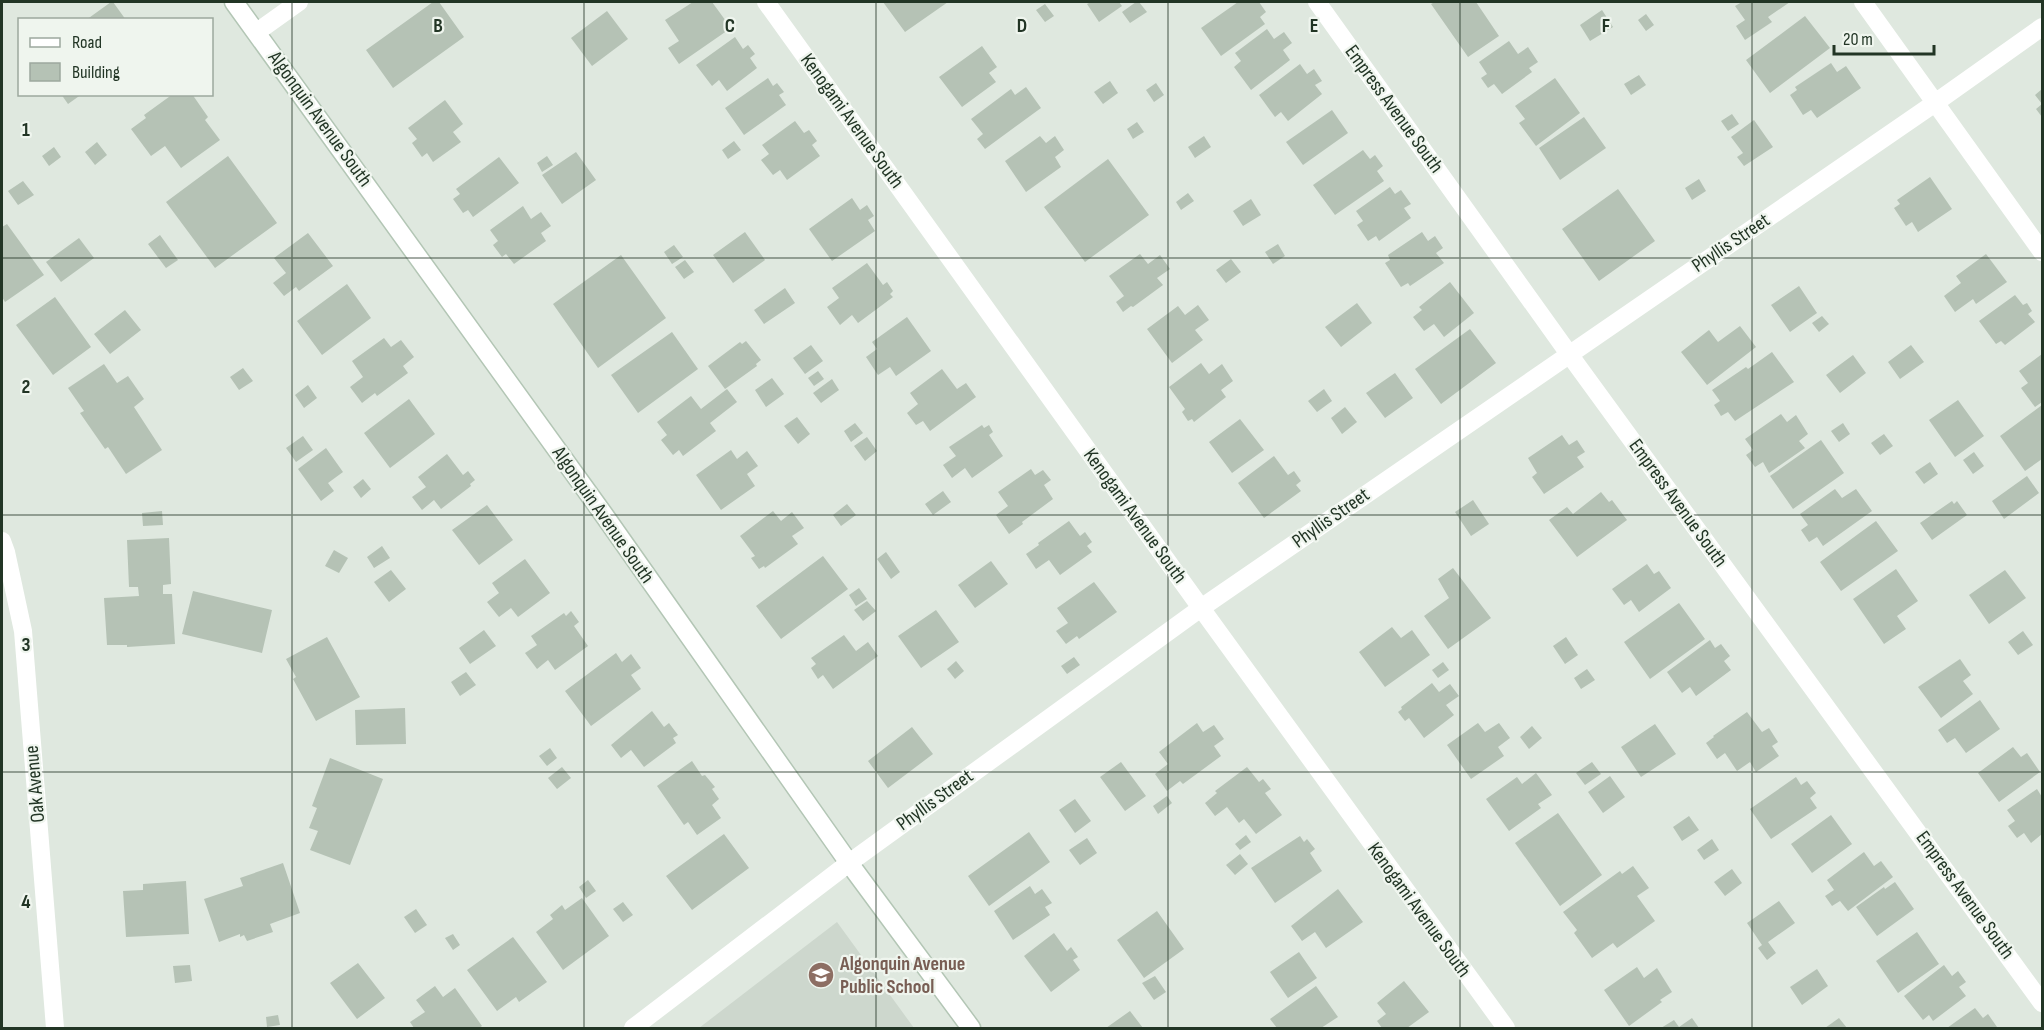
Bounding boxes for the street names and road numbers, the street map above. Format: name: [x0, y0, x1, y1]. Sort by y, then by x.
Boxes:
street label: Empress Avenue South: [1340, 40, 1448, 178]
street label: Algonquin Avenue South: [262, 46, 377, 191]
street label: Kenogami Avenue South: [795, 49, 909, 193]
street label: Phyllis Street: [1687, 208, 1775, 278]
street label: Empress Avenue South: [1624, 434, 1732, 572]
street label: Algonquin Avenue South: [546, 441, 659, 588]
street label: Kenogami Avenue South: [1078, 444, 1192, 588]
street label: Phyllis Street: [1288, 483, 1374, 553]
street label: Oak Avenue: [20, 745, 50, 823]
street label: Phyllis Street: [892, 764, 978, 836]
street label: Empress Avenue South: [1911, 826, 2019, 964]
street label: Kenogami Avenue South: [1362, 838, 1476, 982]

